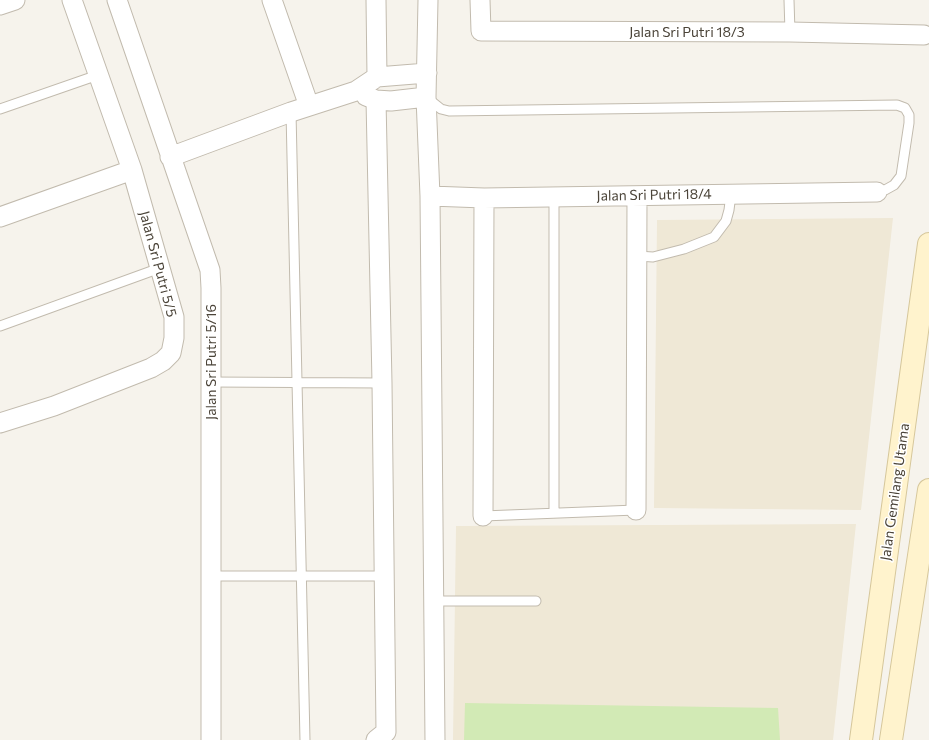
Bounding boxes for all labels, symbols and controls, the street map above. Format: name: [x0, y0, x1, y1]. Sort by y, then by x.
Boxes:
street label: Jalan Sri Putri 18/3: [629, 24, 745, 40]
street label: Jalan Sri Putri 18/4: [596, 186, 712, 204]
street label: Jalan Sri Putri 5/5: [136, 209, 180, 319]
street label: Jalan Sri Putri 5/16: [203, 304, 219, 420]
street label: Jalan Gemilang Utama: [877, 422, 913, 562]

